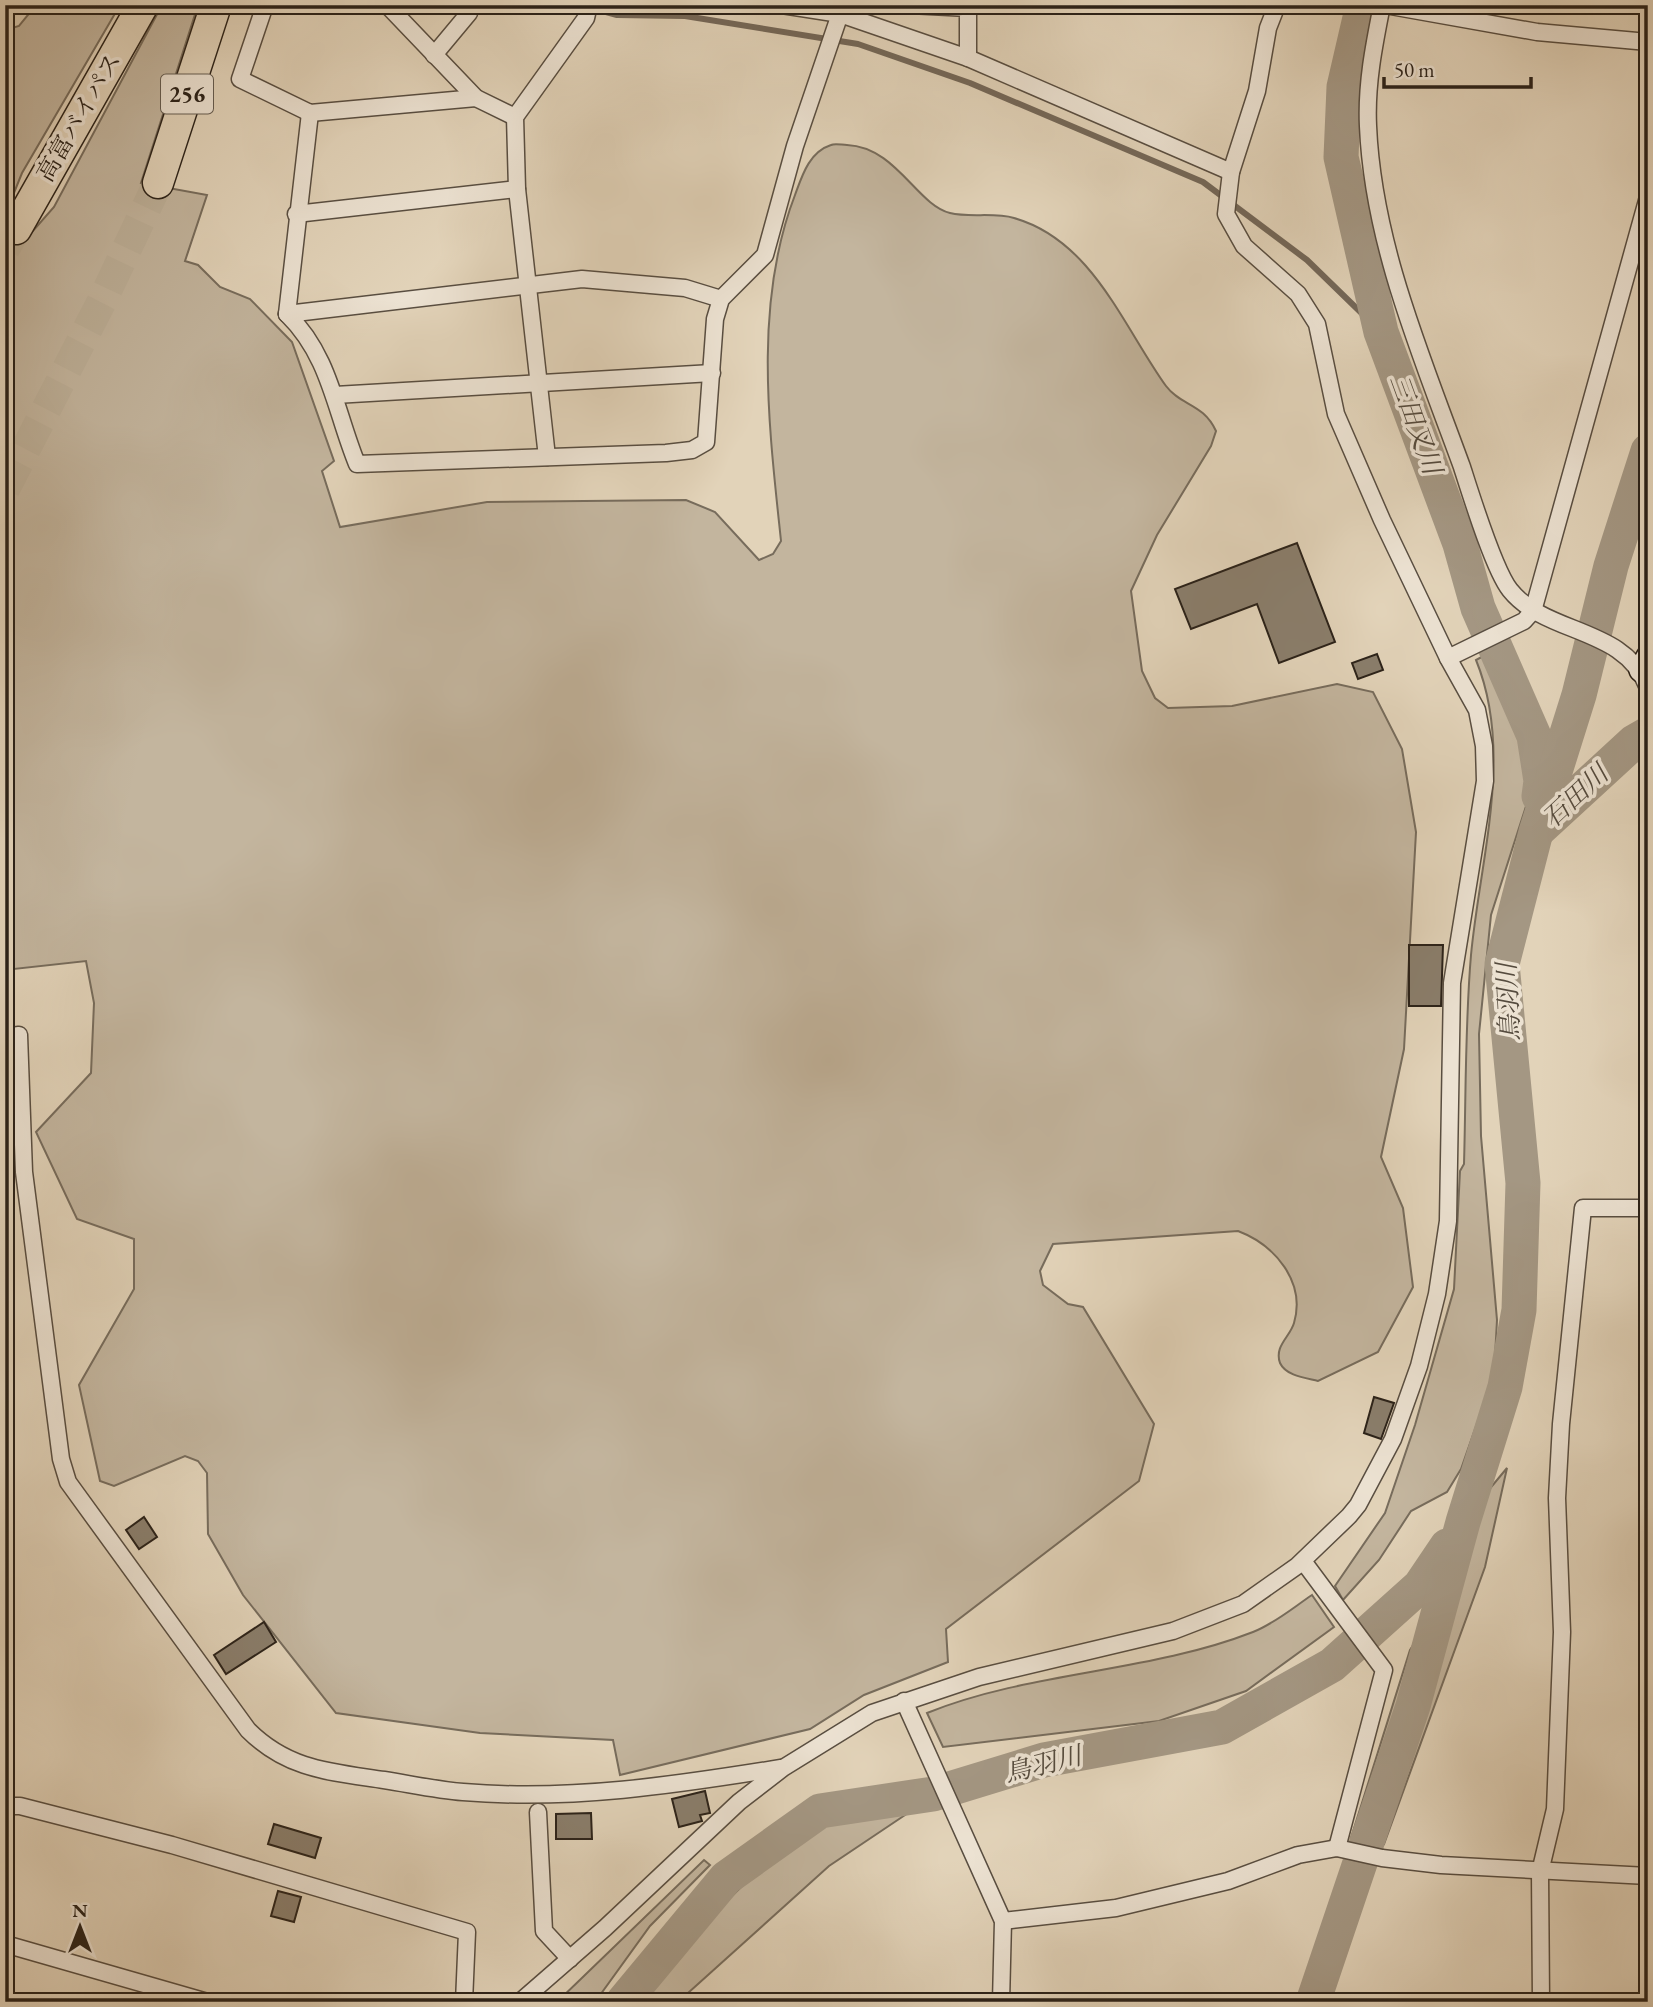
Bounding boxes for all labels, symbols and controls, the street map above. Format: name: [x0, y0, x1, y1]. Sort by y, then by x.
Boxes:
scale bar: [1384, 46, 1530, 90]
street label: 高富バイパス: [29, 47, 128, 187]
text: 50 m: [1394, 56, 1435, 83]
road number: 256: [161, 74, 213, 114]
water label: 三田叉川: [1382, 369, 1451, 481]
water label: 石田川: [1535, 755, 1617, 835]
water label: 鳥羽川: [1489, 959, 1527, 1042]
water label: 鳥羽川: [1001, 1737, 1088, 1790]
north arrow: [46, 1892, 116, 1962]
text: N: [72, 1898, 88, 1923]

